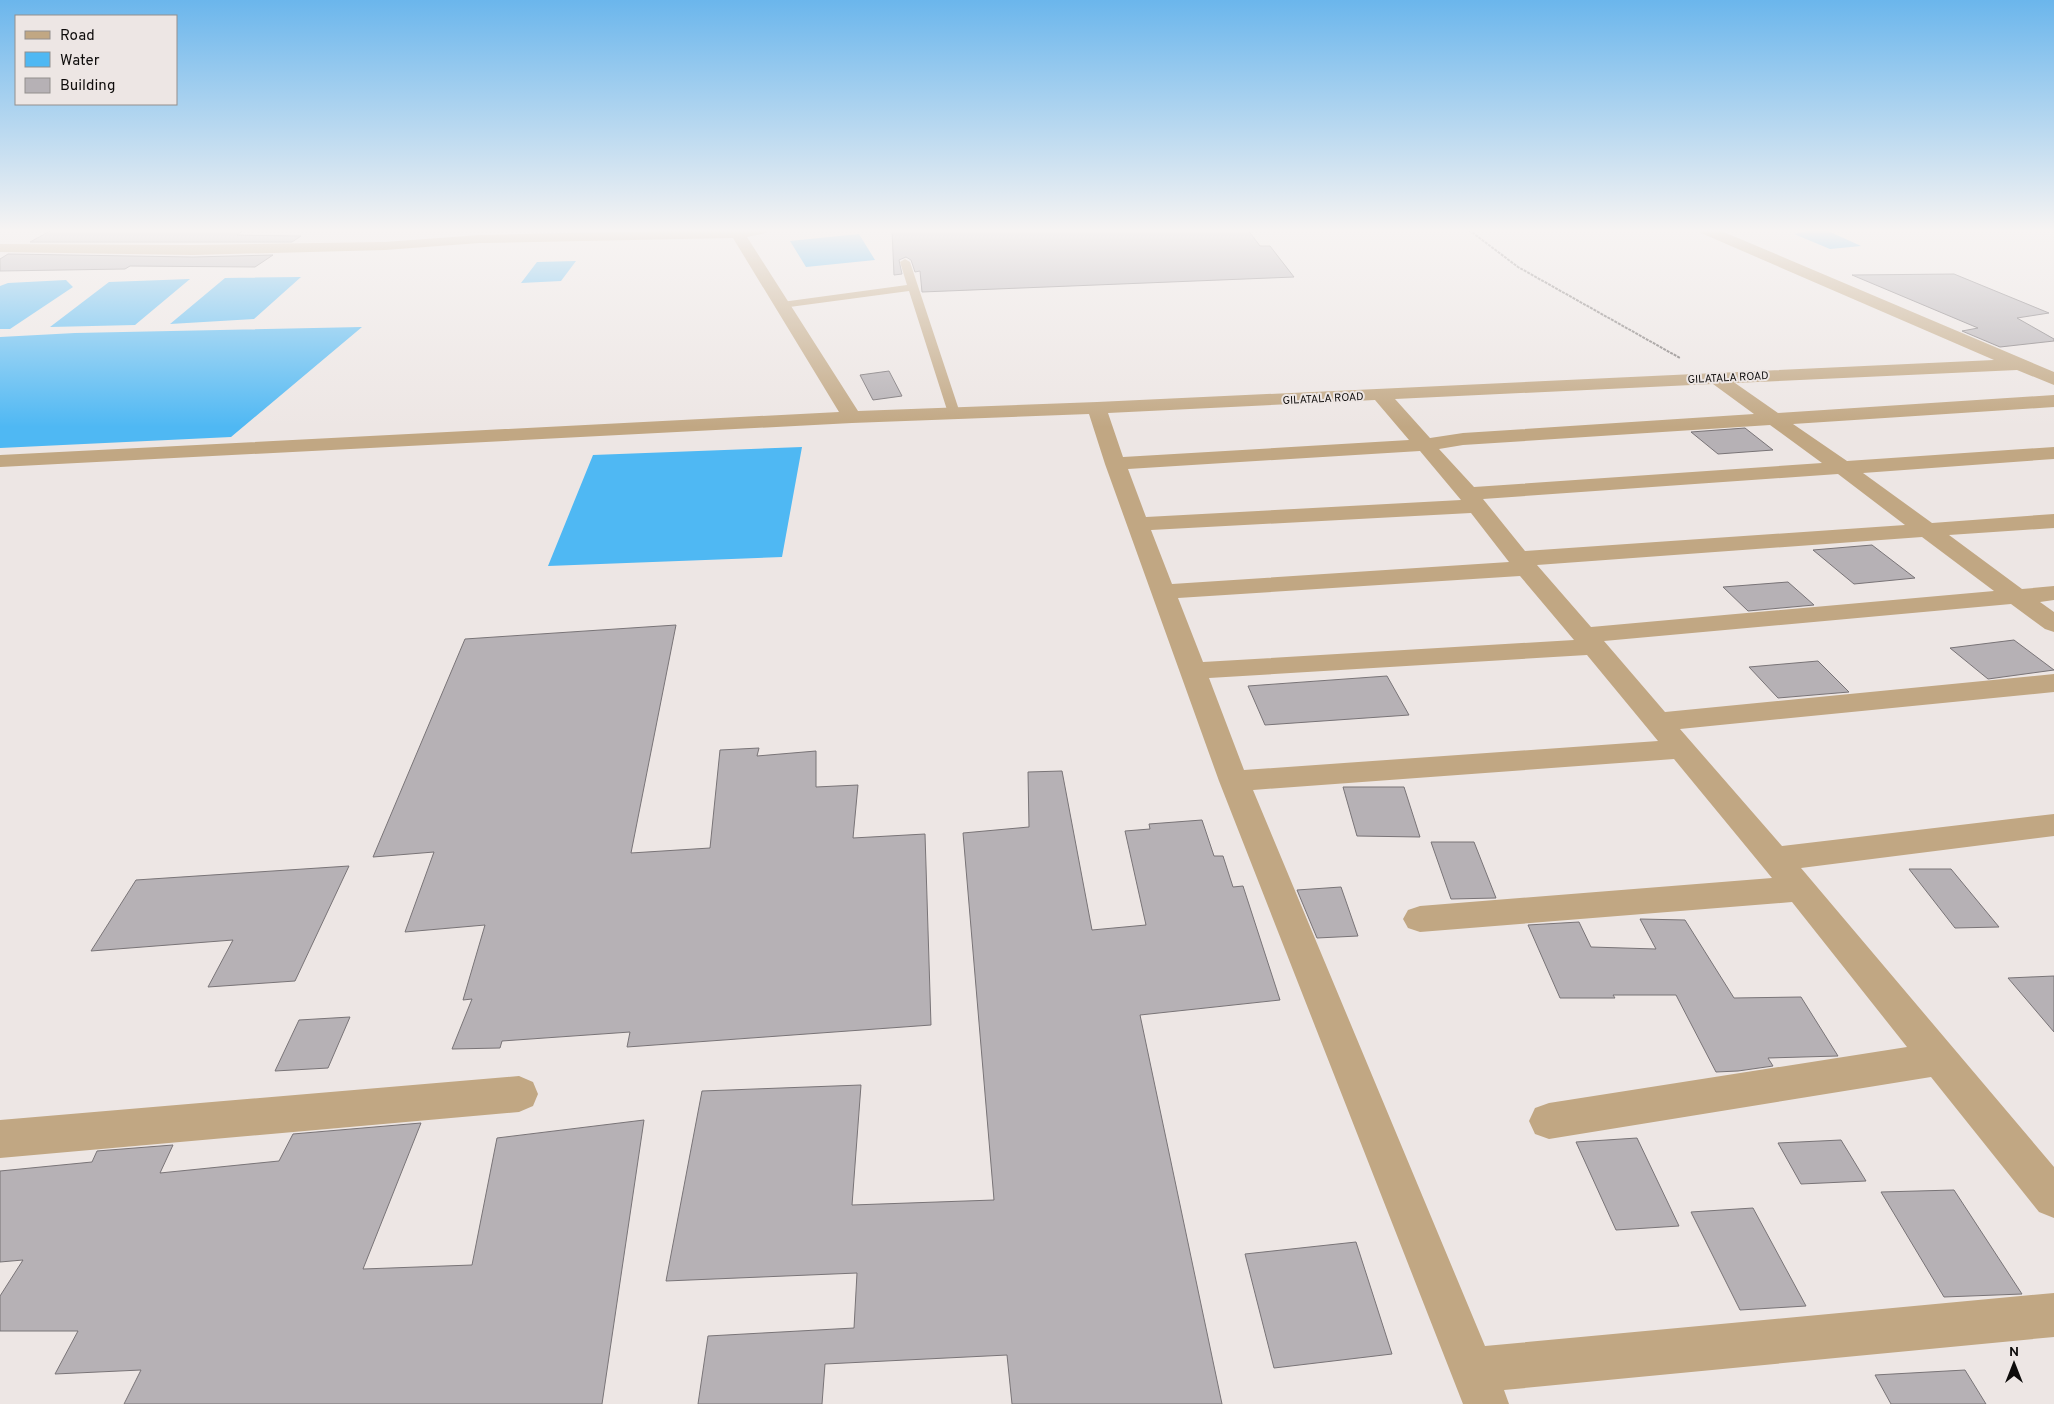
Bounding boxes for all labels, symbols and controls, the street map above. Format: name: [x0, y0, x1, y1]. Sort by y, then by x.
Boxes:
legend: [15, 15, 178, 105]
text: Road: [60, 27, 95, 46]
text: Water: [60, 52, 100, 71]
text: Building: [60, 77, 115, 96]
street label: GILATALA ROAD: [1687, 369, 1769, 387]
street label: GILATALA ROAD: [1282, 390, 1364, 408]
north arrow: [1989, 1339, 2039, 1389]
text: N: [2009, 1344, 2019, 1361]

